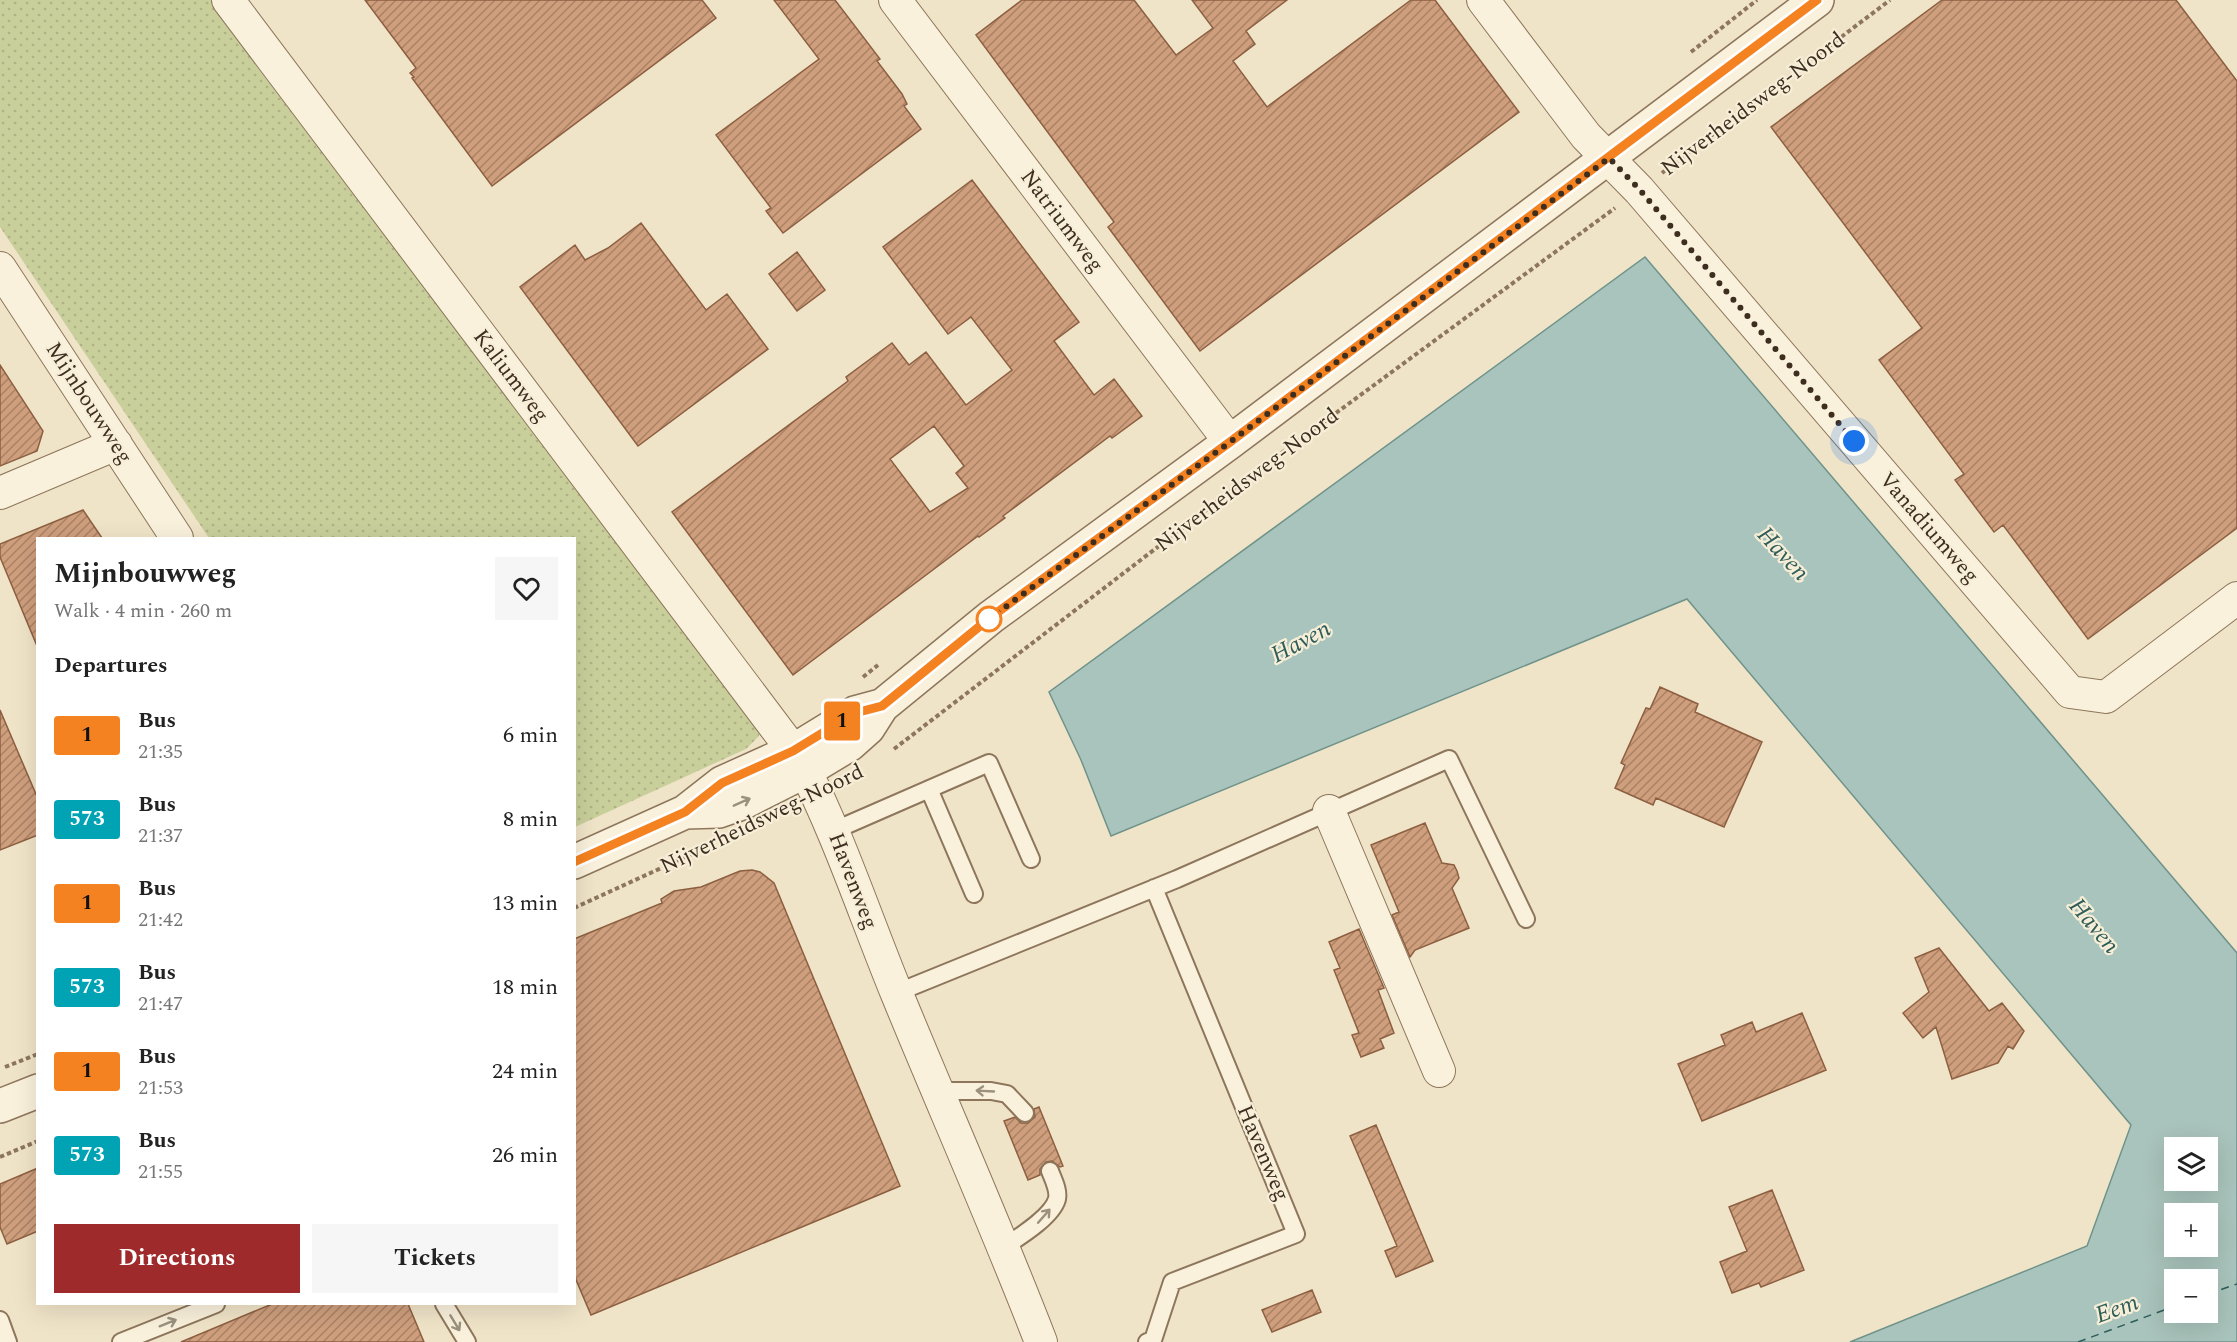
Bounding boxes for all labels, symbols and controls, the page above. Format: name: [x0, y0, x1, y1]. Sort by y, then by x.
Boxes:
street label: Nijverheidsweg-Noord: [1654, 24, 1852, 184]
street label: Natriumweg: [1012, 162, 1112, 280]
street label: Kaliumweg: [465, 322, 557, 430]
street label: Mijnbouwweg: [37, 335, 141, 471]
street label: Nijverheidsweg-Noord: [1148, 400, 1346, 560]
your location: [1839, 426, 1869, 456]
street label: Vanadiumweg: [1871, 465, 1987, 591]
water label: Haven: [1748, 519, 1818, 590]
text: Mijnbouwweg: [54, 552, 236, 595]
button: heart: [495, 557, 558, 620]
text: Walk · 4 min · 260 m: [54, 596, 232, 626]
unlabelled marker: [976, 606, 1002, 632]
water label: Haven: [1265, 611, 1338, 673]
text: Departures: [54, 649, 168, 682]
line badge: 1: [822, 702, 862, 740]
text: Bus: [138, 704, 176, 737]
text: 1: [836, 705, 848, 737]
text: 1: [81, 719, 93, 751]
text: 6 min: [503, 719, 558, 752]
text: 21:35: [138, 737, 183, 767]
street label: Nijverheidsweg-Noord: [654, 755, 870, 883]
text: Bus: [138, 788, 176, 821]
one-way arrow: [732, 796, 750, 807]
text: 573: [69, 803, 105, 835]
text: 8 min: [503, 803, 558, 836]
text: 21:37: [138, 821, 183, 851]
street label: Havenweg: [819, 828, 887, 934]
text: Bus: [138, 872, 176, 905]
text: 1: [81, 887, 93, 919]
text: 13 min: [492, 887, 558, 920]
water label: Haven: [2060, 890, 2128, 962]
text: 21:42: [138, 905, 183, 935]
text: Bus: [138, 956, 176, 989]
text: 573: [69, 971, 105, 1003]
text: 18 min: [492, 971, 558, 1004]
text: 21:47: [138, 989, 183, 1019]
text: Bus: [138, 1040, 176, 1073]
text: 1: [81, 1055, 93, 1087]
text: 24 min: [492, 1055, 558, 1088]
text: 21:53: [138, 1073, 183, 1103]
one-way arrow: [976, 1086, 996, 1097]
street label: Havenweg: [1228, 1100, 1298, 1206]
text: Bus: [138, 1124, 176, 1157]
map controls: [2164, 1137, 2218, 1323]
button: layers: [2164, 1137, 2218, 1191]
text: 573: [69, 1139, 105, 1171]
text: 26 min: [492, 1139, 558, 1172]
text: 21:55: [138, 1157, 183, 1187]
button: +: [2164, 1203, 2218, 1257]
one-way arrow: [1037, 1209, 1051, 1224]
button: Directions: [54, 1224, 300, 1293]
button: Tickets: [312, 1224, 558, 1293]
button: −: [2164, 1269, 2218, 1323]
water label: Eem: [2090, 1284, 2144, 1333]
one-way arrow: [450, 1314, 462, 1331]
one-way arrow: [159, 1317, 177, 1328]

